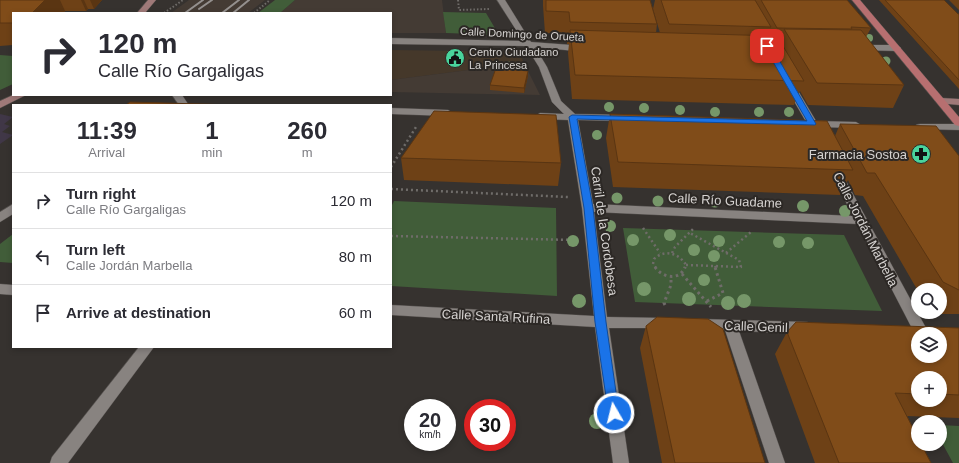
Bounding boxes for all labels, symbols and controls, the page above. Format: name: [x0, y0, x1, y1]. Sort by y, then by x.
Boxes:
street label: Calle Domingo de Orueta: [460, 25, 585, 43]
icon: right: [32, 28, 84, 80]
text: 120 m: [98, 28, 177, 59]
pin: [750, 29, 784, 63]
icon: arrive: [756, 35, 778, 57]
place label: Centro Ciudadano La Princesa: [469, 46, 558, 71]
public building icon: Centro Ciudadano La Princesa: [444, 47, 466, 69]
text: Calle Río Gargaligas: [98, 61, 264, 81]
text: 11:39: [77, 117, 137, 144]
text: 1: [205, 117, 219, 144]
text: 260: [287, 117, 327, 144]
pharmacy icon: Farmacia Sostoa: [910, 143, 932, 165]
text: Arrival: [88, 145, 125, 160]
text: min: [202, 145, 222, 160]
text: m: [302, 145, 313, 160]
place label: Farmacia Sostoa: [809, 147, 908, 162]
street label: Carril de la Cordobesa: [588, 166, 621, 297]
street label: Calle Jordán Marbella: [830, 169, 901, 290]
text: Turn right: [66, 185, 136, 202]
icon: right: [32, 190, 54, 212]
street label: Calle Río Guadame: [668, 190, 782, 211]
text: 120 m: [330, 192, 372, 209]
text: Calle Río Gargaligas: [66, 202, 186, 217]
text: Turn left: [66, 241, 125, 258]
icon: left: [32, 246, 54, 268]
text: 80 m: [339, 248, 372, 265]
text: Calle Jordán Marbella: [66, 258, 192, 273]
map controls: [911, 283, 947, 451]
button: search: [911, 283, 947, 319]
icon: arrive: [32, 302, 54, 324]
text: Arrive at destination: [66, 304, 211, 321]
text: 60 m: [339, 304, 372, 321]
street label: Calle Santa Rufina: [441, 306, 551, 327]
street label: Calle Genil: [724, 318, 788, 335]
button: layers: [911, 327, 947, 363]
button: +: [911, 371, 947, 407]
position arrow: [593, 392, 635, 434]
speed limit sign: 30: [464, 399, 516, 451]
text: 20: [419, 409, 441, 431]
button: −: [911, 415, 947, 451]
text: km/h: [419, 429, 441, 440]

